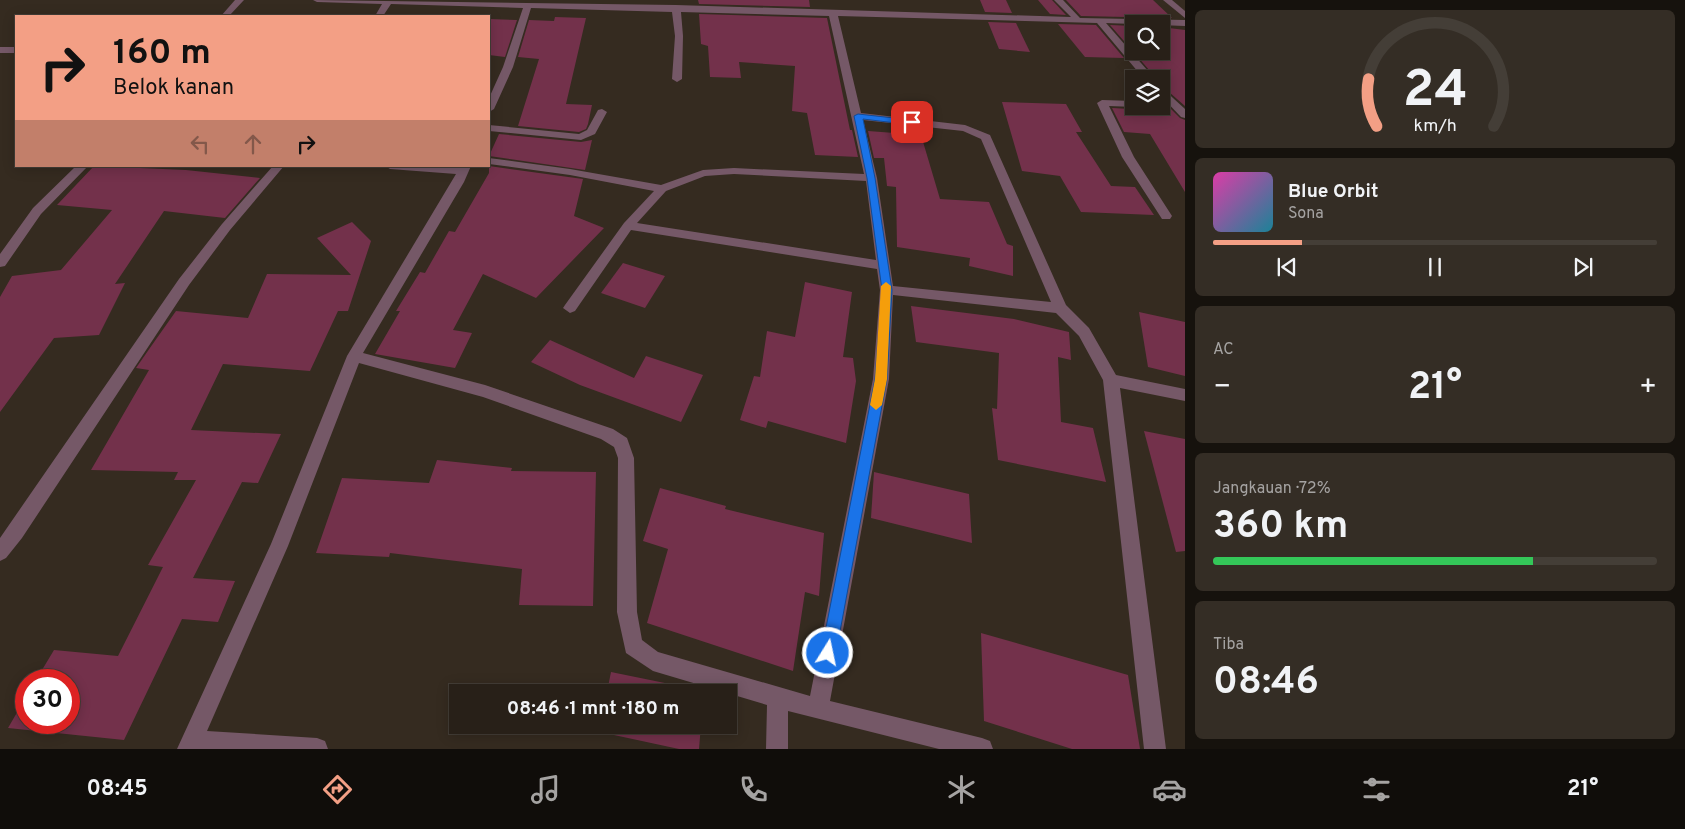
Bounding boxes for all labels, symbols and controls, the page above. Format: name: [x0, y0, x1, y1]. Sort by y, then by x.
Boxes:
map controls: [1125, 15, 1170, 115]
button: search: [1125, 15, 1170, 60]
text: 160 m: [113, 32, 211, 76]
icon: right: [30, 35, 95, 100]
text: 24: [1402, 59, 1468, 125]
button: layers: [1125, 70, 1170, 115]
text: Belok kanan: [113, 75, 234, 102]
pin: [891, 101, 933, 143]
icon: arrive: [898, 108, 926, 136]
text: km/h: [1413, 115, 1457, 138]
icon: left: [186, 130, 214, 158]
icon: ahead: [239, 130, 267, 158]
icon: right: [292, 130, 320, 158]
text: Blue Orbit: [1288, 180, 1378, 204]
text: Sona: [1288, 204, 1324, 224]
icon: previous: [1273, 253, 1301, 281]
icon: pause: [1421, 253, 1449, 281]
icon: next: [1569, 253, 1597, 281]
text: AC: [1213, 340, 1234, 360]
text: 21°: [1408, 364, 1462, 413]
text: −: [1213, 370, 1231, 406]
text: +: [1639, 370, 1657, 406]
text: Jangkauan · 72%: [1213, 479, 1331, 499]
text: 360 km: [1213, 503, 1348, 552]
position arrow: [801, 626, 853, 678]
text: Tiba: [1213, 635, 1244, 655]
text: 08:46: [1213, 659, 1319, 708]
speed limit sign: 30: [15, 669, 80, 734]
text: 08:46 · 1 mnt · 180 m: [507, 697, 679, 721]
icon: directions: [320, 772, 355, 807]
icon: music: [528, 772, 563, 807]
icon: phone: [736, 772, 771, 807]
icon: climate: [944, 772, 979, 807]
icon: car: [1152, 772, 1187, 807]
icon: filters: [1359, 772, 1394, 807]
text: 08:45: [86, 776, 148, 803]
text: 21°: [1567, 776, 1599, 803]

